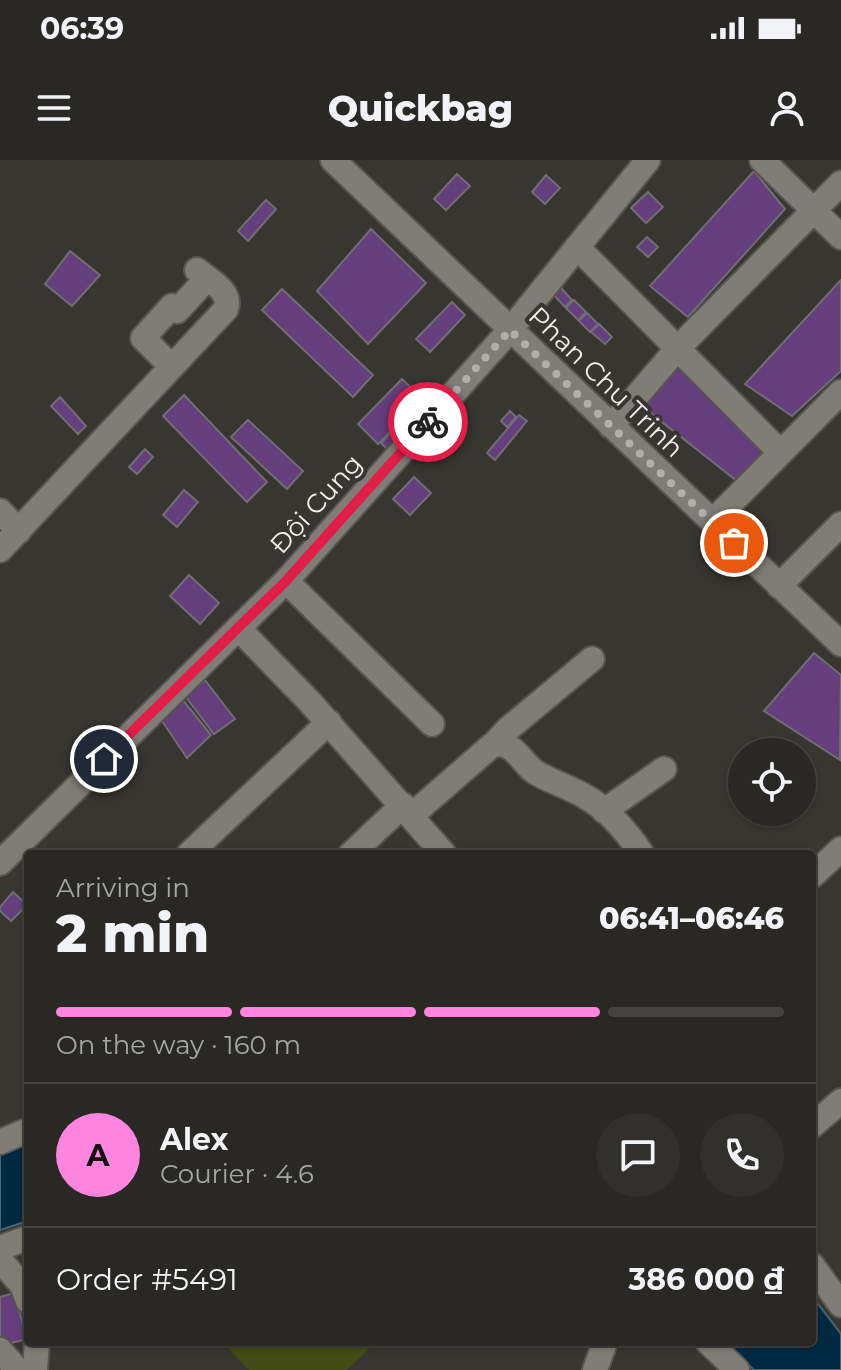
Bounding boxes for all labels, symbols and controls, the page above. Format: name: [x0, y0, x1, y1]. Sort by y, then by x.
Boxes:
text: 06:39: [40, 10, 124, 47]
icon: menu: [32, 86, 76, 130]
text: Quickbag: [328, 86, 513, 130]
icon: person: [765, 86, 809, 130]
street label: Phan Chu Trinh: [522, 300, 690, 464]
courier: [388, 382, 468, 462]
icon: bike: [406, 400, 450, 444]
street label: Đội Cung: [263, 448, 369, 560]
pin: [700, 509, 768, 577]
icon: bag: [712, 521, 756, 565]
pin: [70, 725, 138, 793]
icon: home: [82, 737, 126, 781]
map controls: [728, 738, 816, 826]
button: locate: [728, 738, 816, 826]
text: Arriving in: [56, 872, 190, 904]
text: 06:41–06:46: [599, 900, 784, 937]
text: 2 min: [56, 902, 209, 965]
text: On the way · 160 m: [56, 1029, 301, 1061]
button: chat: [596, 1113, 680, 1197]
button: phone: [700, 1113, 784, 1197]
text: Alex: [160, 1121, 228, 1158]
text: A: [87, 1137, 109, 1174]
text: Courier · 4.6: [160, 1158, 314, 1190]
text: Order #5491: [56, 1261, 238, 1298]
text: 386 000 ₫: [628, 1261, 784, 1298]

